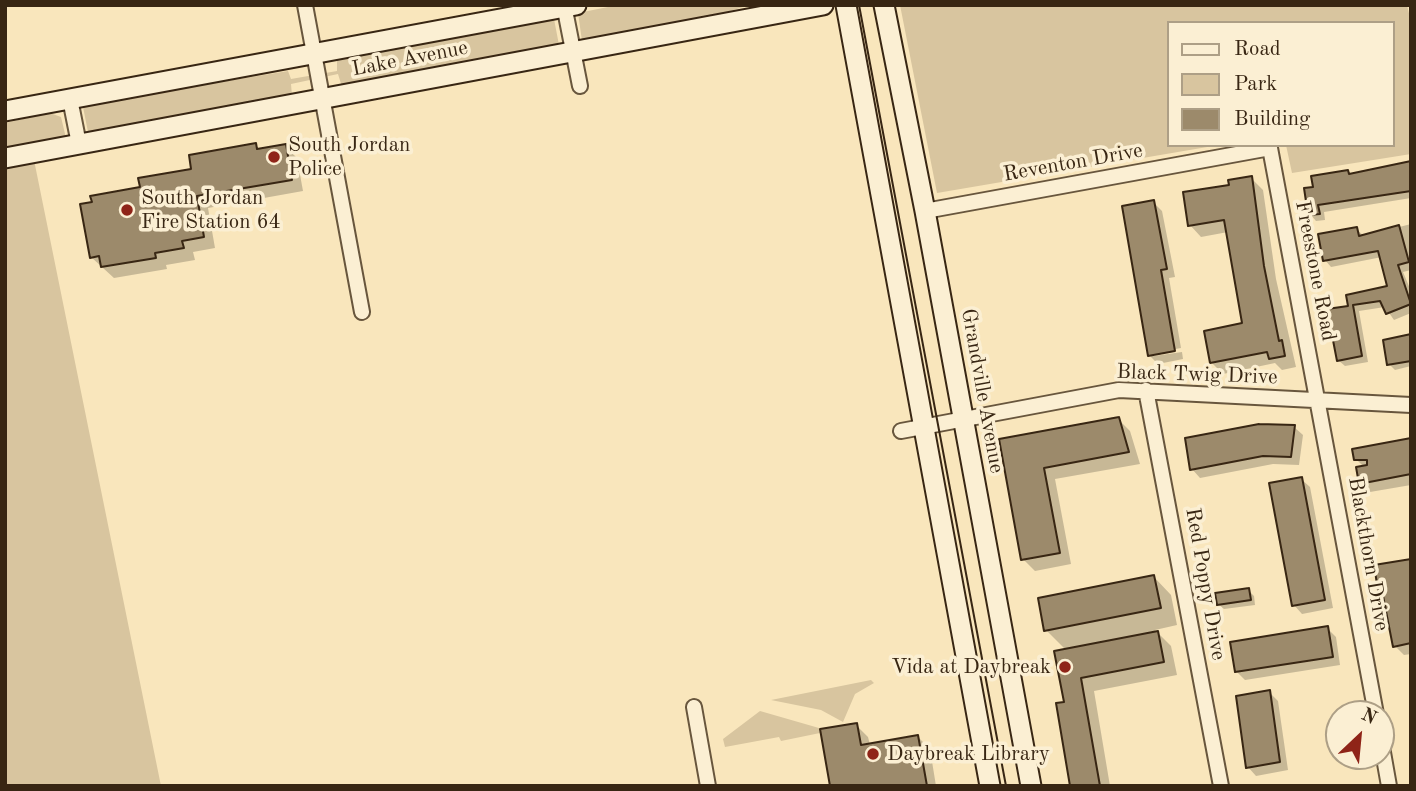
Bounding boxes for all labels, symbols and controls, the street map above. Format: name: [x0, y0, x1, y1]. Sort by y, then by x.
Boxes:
legend: [1168, 21, 1395, 147]
street label: Lake Avenue: [350, 35, 470, 83]
text: Road: [1234, 39, 1281, 60]
text: Park: [1234, 74, 1277, 95]
text: Building: [1234, 109, 1310, 130]
place label: South Jordan Police: [288, 132, 410, 182]
street label: Reventon Drive: [1001, 138, 1145, 188]
marker: South Jordan Police: [266, 149, 282, 165]
place label: South Jordan Fire Station 64: [141, 185, 281, 235]
street label: Freestone Road: [1289, 199, 1341, 343]
marker: South Jordan Fire Station 64: [119, 202, 135, 218]
street label: Grandville Avenue: [955, 307, 1009, 475]
street label: Black Twig Drive: [1116, 360, 1278, 390]
street label: Blackthorn Drive: [1342, 475, 1394, 633]
street label: Red Poppy Drive: [1179, 506, 1231, 662]
place label: Vida at Daybreak: [891, 654, 1051, 680]
marker: Vida at Daybreak: [1057, 659, 1073, 675]
north arrow: [1325, 700, 1395, 770]
text: N: [1358, 706, 1379, 729]
place label: Daybreak Library: [887, 741, 1050, 767]
marker: Daybreak Library: [865, 746, 881, 762]

